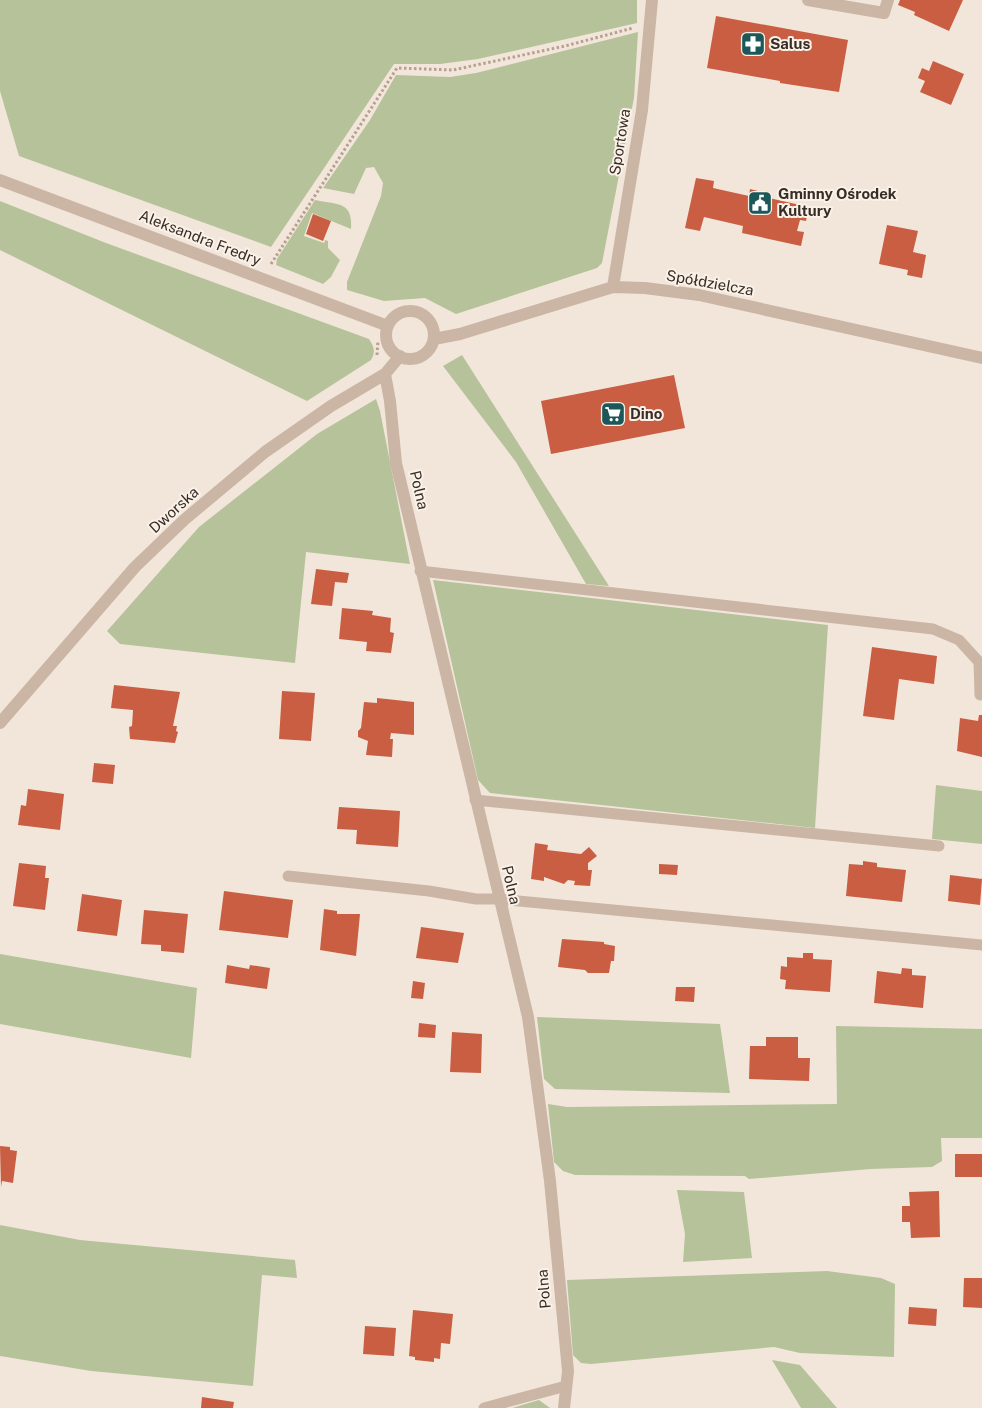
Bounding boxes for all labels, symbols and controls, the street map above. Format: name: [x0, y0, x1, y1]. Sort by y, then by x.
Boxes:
pharmacy icon: Salus: [740, 31, 766, 57]
place label: Salus: [770, 35, 811, 52]
street label: Sportowa: [606, 108, 633, 176]
place label: Gminny Ośrodek Kultury: [778, 185, 897, 219]
public building icon: Gminny Ośrodek Kultury: [747, 190, 773, 216]
street label: Aleksandra Fredry: [137, 206, 263, 269]
street label: Spółdzielcza: [665, 266, 755, 299]
supermarket icon: Dino: [600, 401, 626, 427]
place label: Dino: [630, 405, 663, 422]
street label: Polna: [407, 469, 432, 511]
street label: Dworska: [146, 483, 202, 536]
street label: Polna: [499, 864, 524, 906]
street label: Polna: [533, 1269, 554, 1309]

